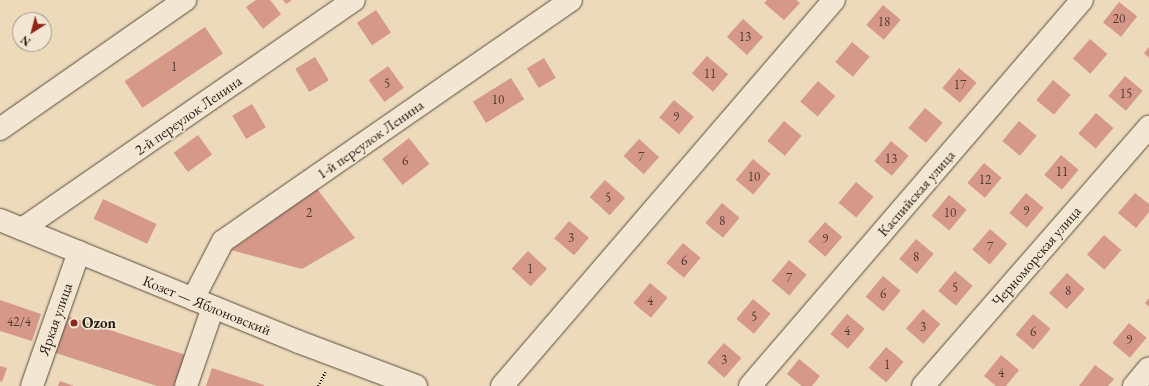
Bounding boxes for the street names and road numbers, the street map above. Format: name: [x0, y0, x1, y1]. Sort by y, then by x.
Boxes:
street label: 2-й переулок Ленина: [131, 71, 245, 159]
street label: 1-й переулок Ленина: [313, 95, 427, 183]
street label: Каспийская улица: [874, 146, 958, 240]
street label: Черноморская улица: [988, 202, 1084, 310]
street label: Козет — Яблоновский: [140, 271, 274, 339]
street label: Яркая улица: [34, 280, 76, 358]

